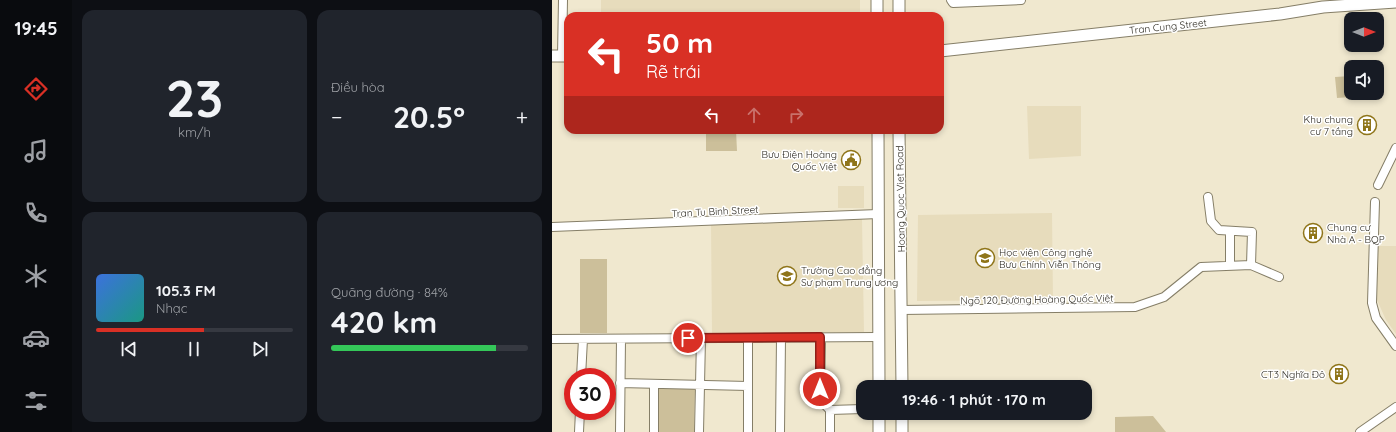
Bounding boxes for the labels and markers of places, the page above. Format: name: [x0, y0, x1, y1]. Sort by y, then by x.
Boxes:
place label: Khu chung cư 7 tầng: [1304, 113, 1353, 138]
building icon: Khu chung cư 7 tầng: [1356, 114, 1378, 136]
place label: Bưu Điện Hoàng Quốc Việt: [762, 148, 838, 173]
public building icon: Bưu Điện Hoàng Quốc Việt: [840, 149, 862, 171]
place label: Chung cư Nhà A - BQP: [1327, 221, 1385, 246]
building icon: Chung cư Nhà A - BQP: [1302, 222, 1324, 244]
place label: Học viện Công nghệ Bưu Chính Viễn Thông: [999, 246, 1101, 271]
school or university icon: Học viện Công nghệ Bưu Chính Viễn Thông: [974, 247, 996, 269]
place label: Trường Cao đẳng Sư phạm Trung ương: [801, 264, 898, 289]
school or university icon: Trường Cao đẳng Sư phạm Trung ương: [776, 265, 798, 287]
pin: [671, 321, 705, 355]
building icon: CT3 Nghĩa Đô: [1328, 363, 1350, 385]
place label: CT3 Nghĩa Đô: [1261, 368, 1325, 381]

